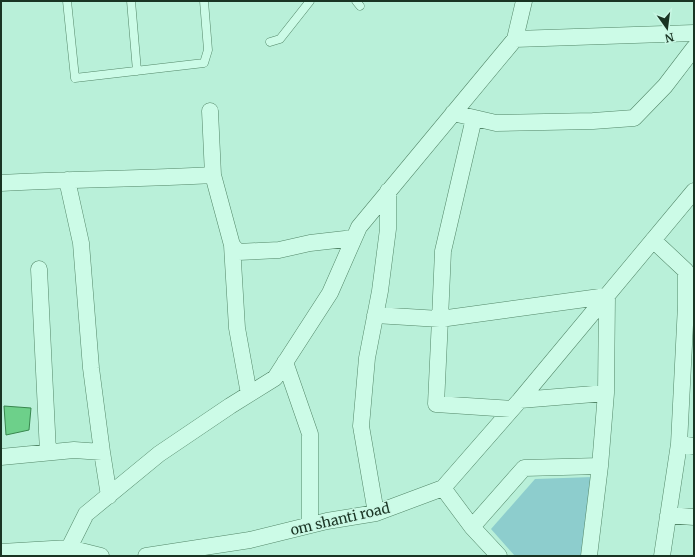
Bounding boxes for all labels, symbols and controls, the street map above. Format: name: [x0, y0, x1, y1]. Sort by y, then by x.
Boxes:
north arrow: [647, 8, 687, 48]
text: N: [663, 30, 675, 46]
street label: om shanti road: [288, 499, 392, 539]

